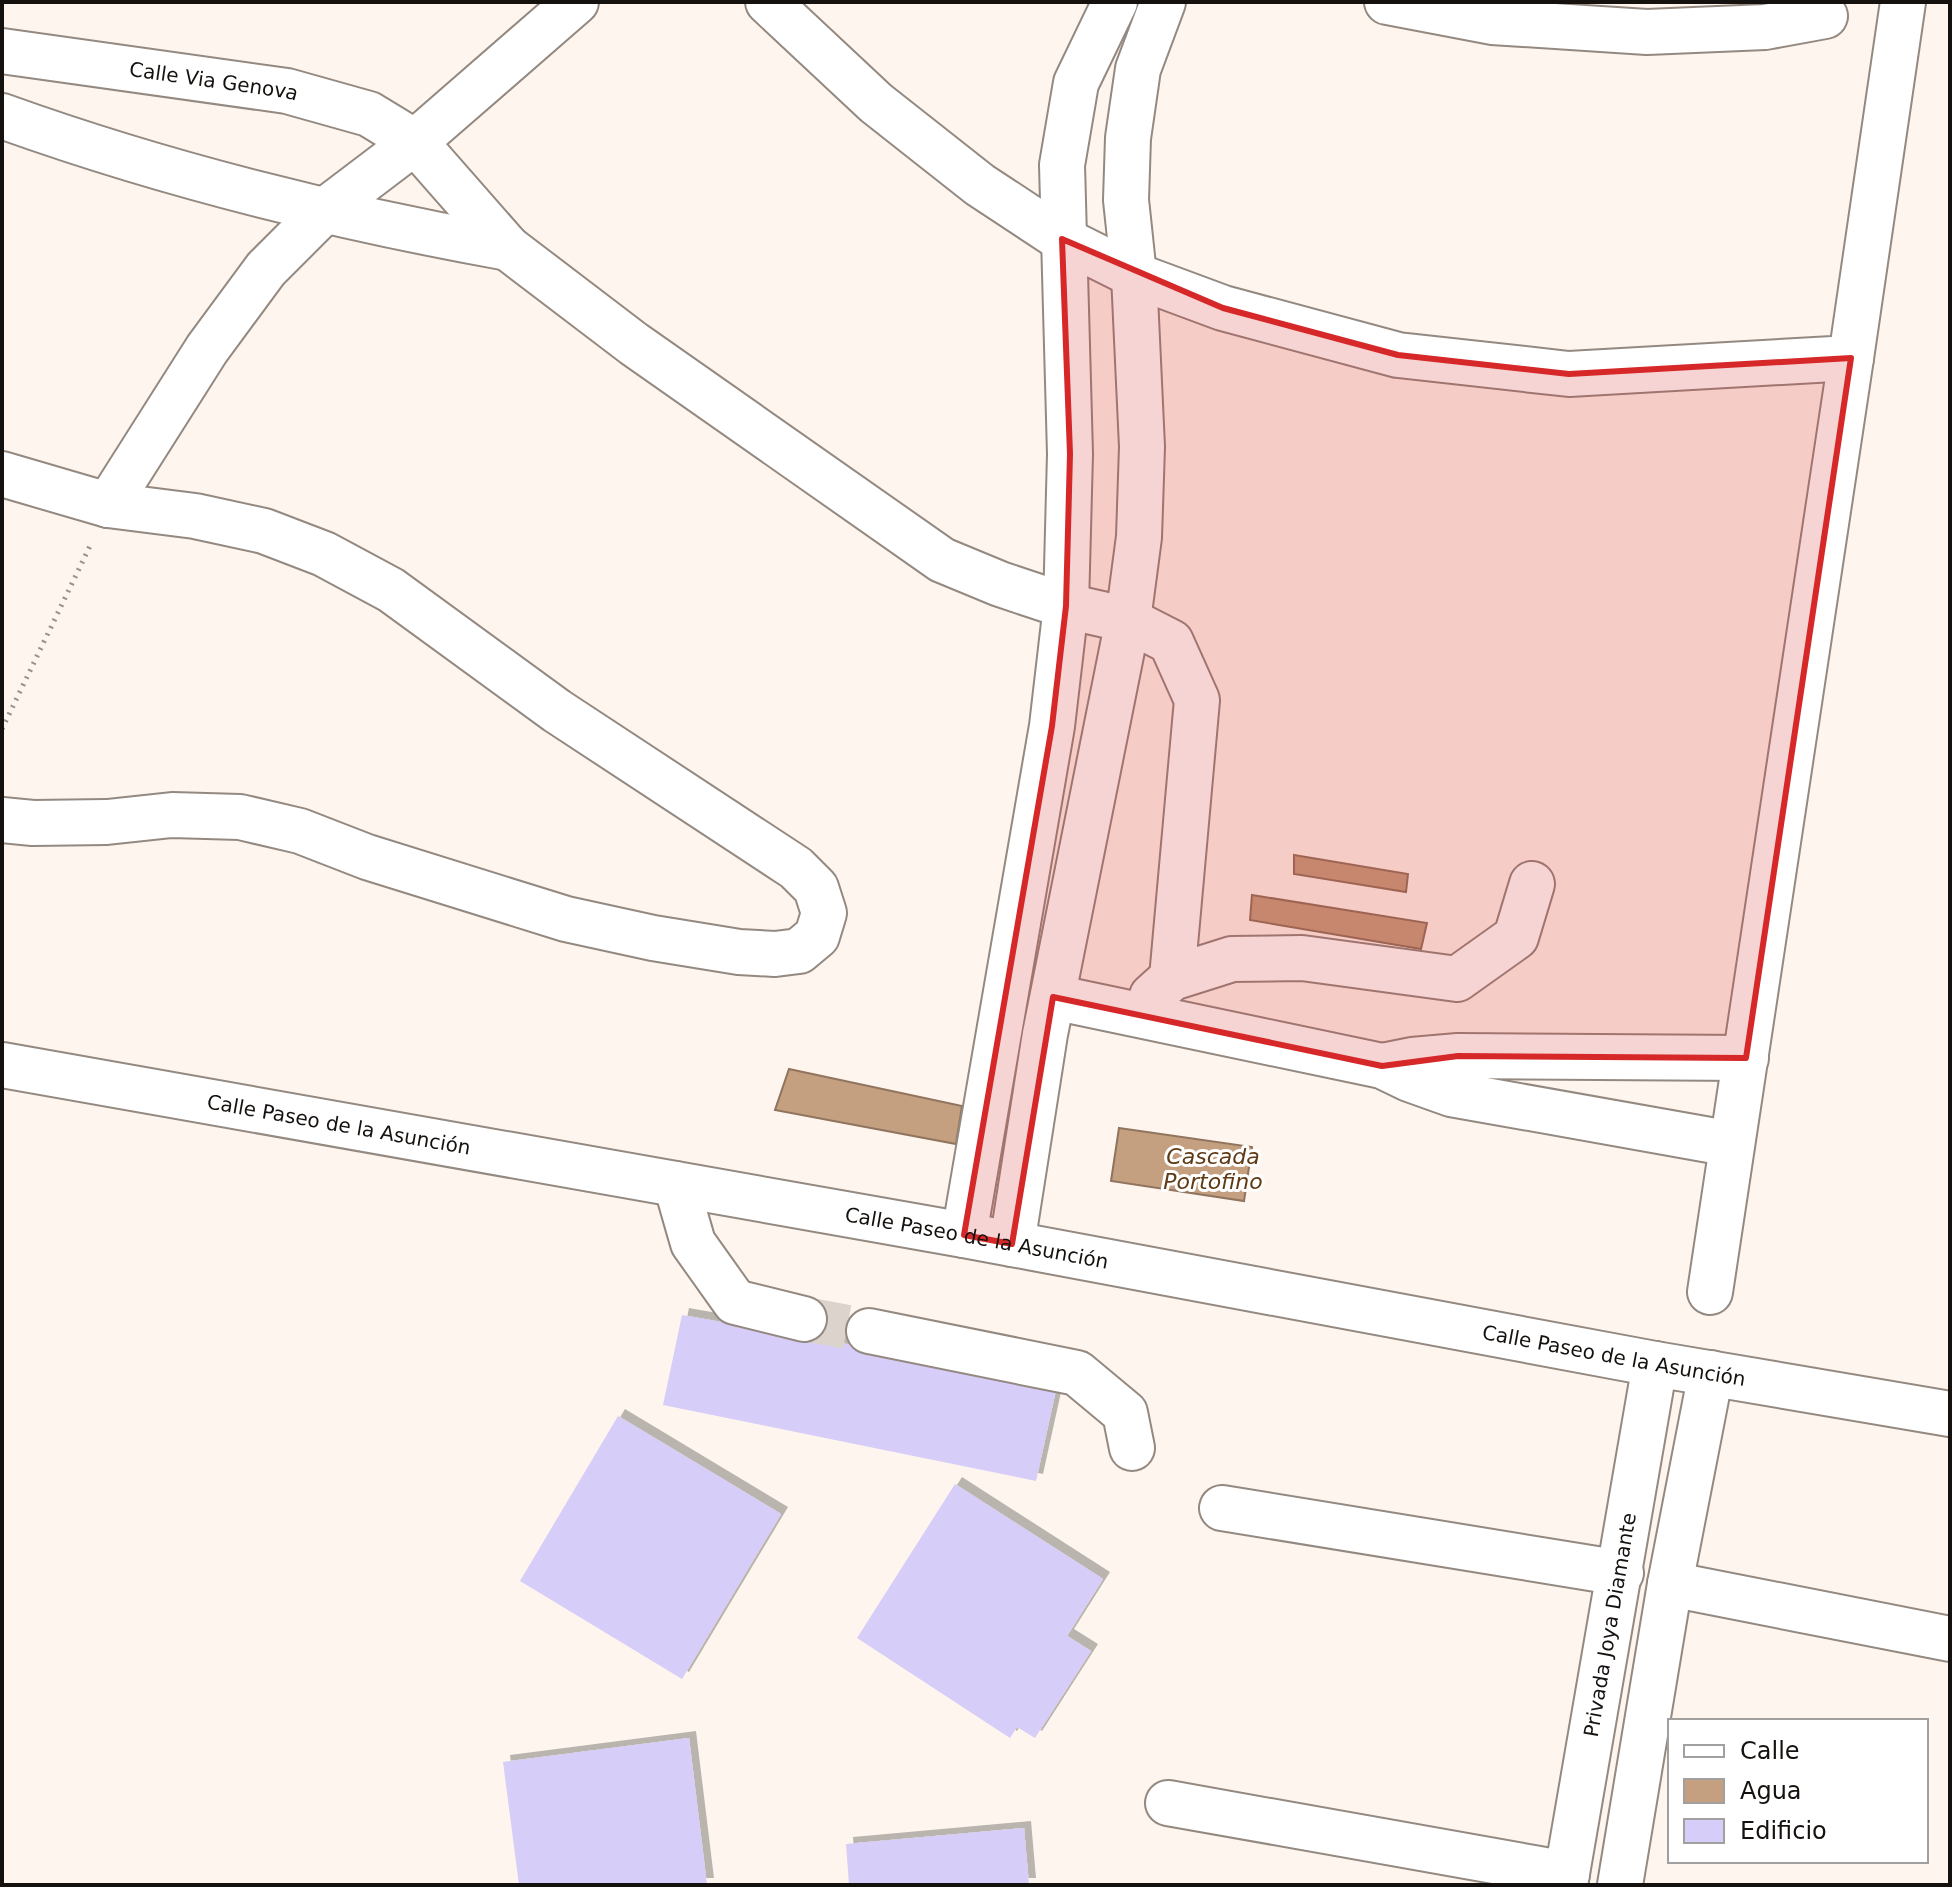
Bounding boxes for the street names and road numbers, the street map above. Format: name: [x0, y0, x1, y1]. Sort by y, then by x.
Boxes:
street label: Calle Via Genova: [128, 57, 301, 106]
street label: Calle Paseo de la Asunción: [205, 1089, 473, 1160]
street label: Calle Paseo de la Asunción: [843, 1202, 1110, 1274]
street label: Calle Paseo de la Asunción: [1480, 1320, 1748, 1391]
street label: Privada Joya Diamante: [1579, 1511, 1641, 1739]

